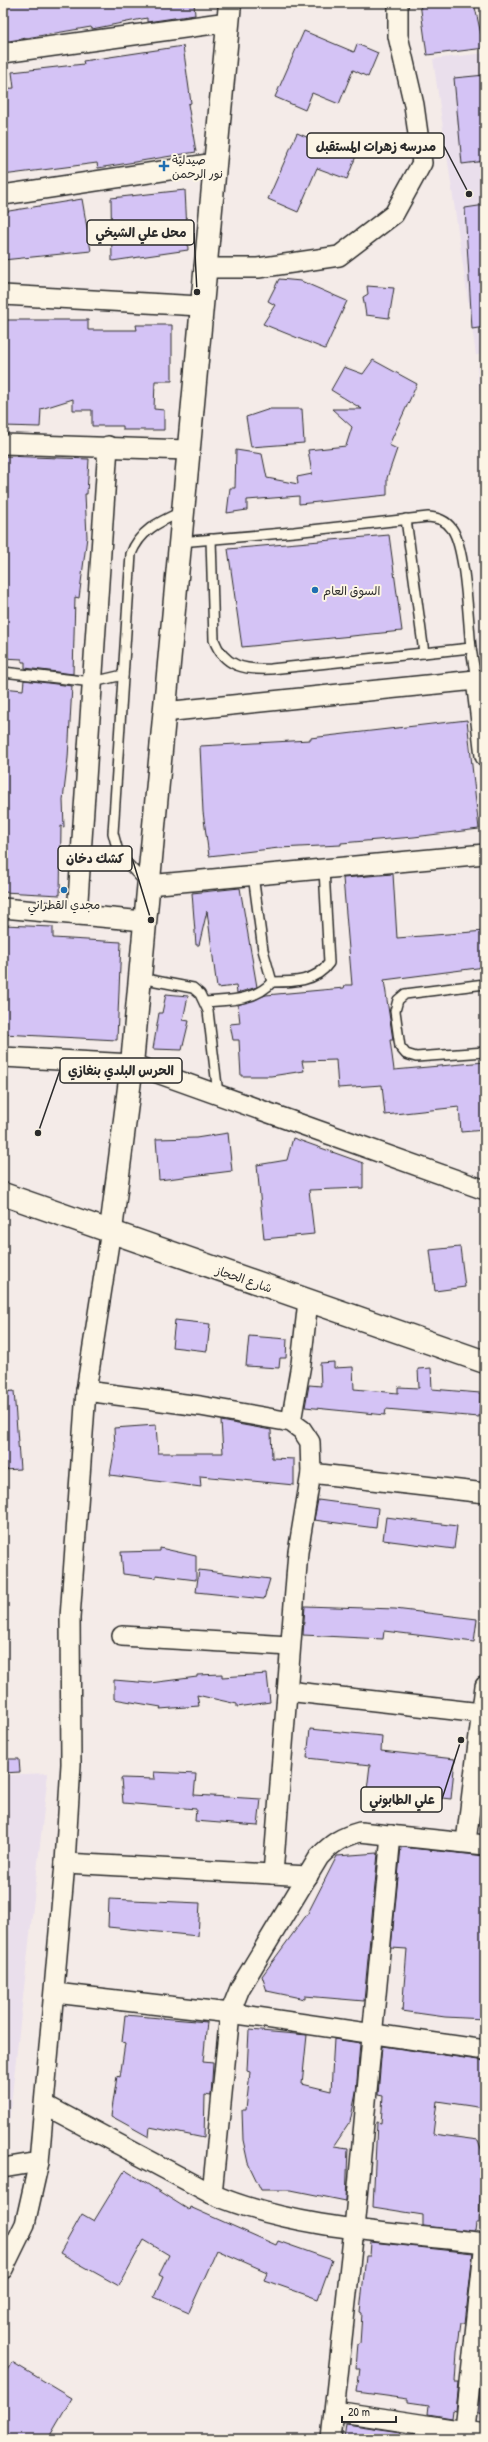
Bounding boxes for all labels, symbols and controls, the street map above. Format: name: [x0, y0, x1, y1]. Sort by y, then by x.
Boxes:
callout: مدرسه زهرات المستقبل: [307, 133, 444, 158]
text: مدرسه زهرات المستقبل: [316, 137, 436, 155]
place label: صيدلية نور الرحمن: [172, 151, 223, 182]
marker: صيدلية نور الرحمن: [159, 161, 169, 171]
callout: محل علي الشيخي: [87, 220, 194, 245]
text: محل علي الشيخي: [96, 223, 186, 245]
place label: السوق العام: [323, 582, 380, 600]
marker: السوق العام: [310, 585, 320, 595]
callout: كشك دخان: [58, 846, 132, 871]
text: كشك دخان: [66, 849, 124, 867]
marker: مجدي القطراني: [59, 885, 69, 895]
place label: مجدي القطراني: [28, 896, 100, 916]
callout: الحرس البلدي بنغازي: [60, 1058, 182, 1083]
text: الحرس البلدي بنغازي: [68, 1061, 174, 1081]
street label: شارع الحجاز: [212, 1261, 274, 1298]
callout: علي الطابوني: [361, 1787, 442, 1812]
text: علي الطابوني: [369, 1790, 435, 1812]
scale bar: [342, 2398, 396, 2424]
text: 20 m: [348, 2403, 370, 2420]

